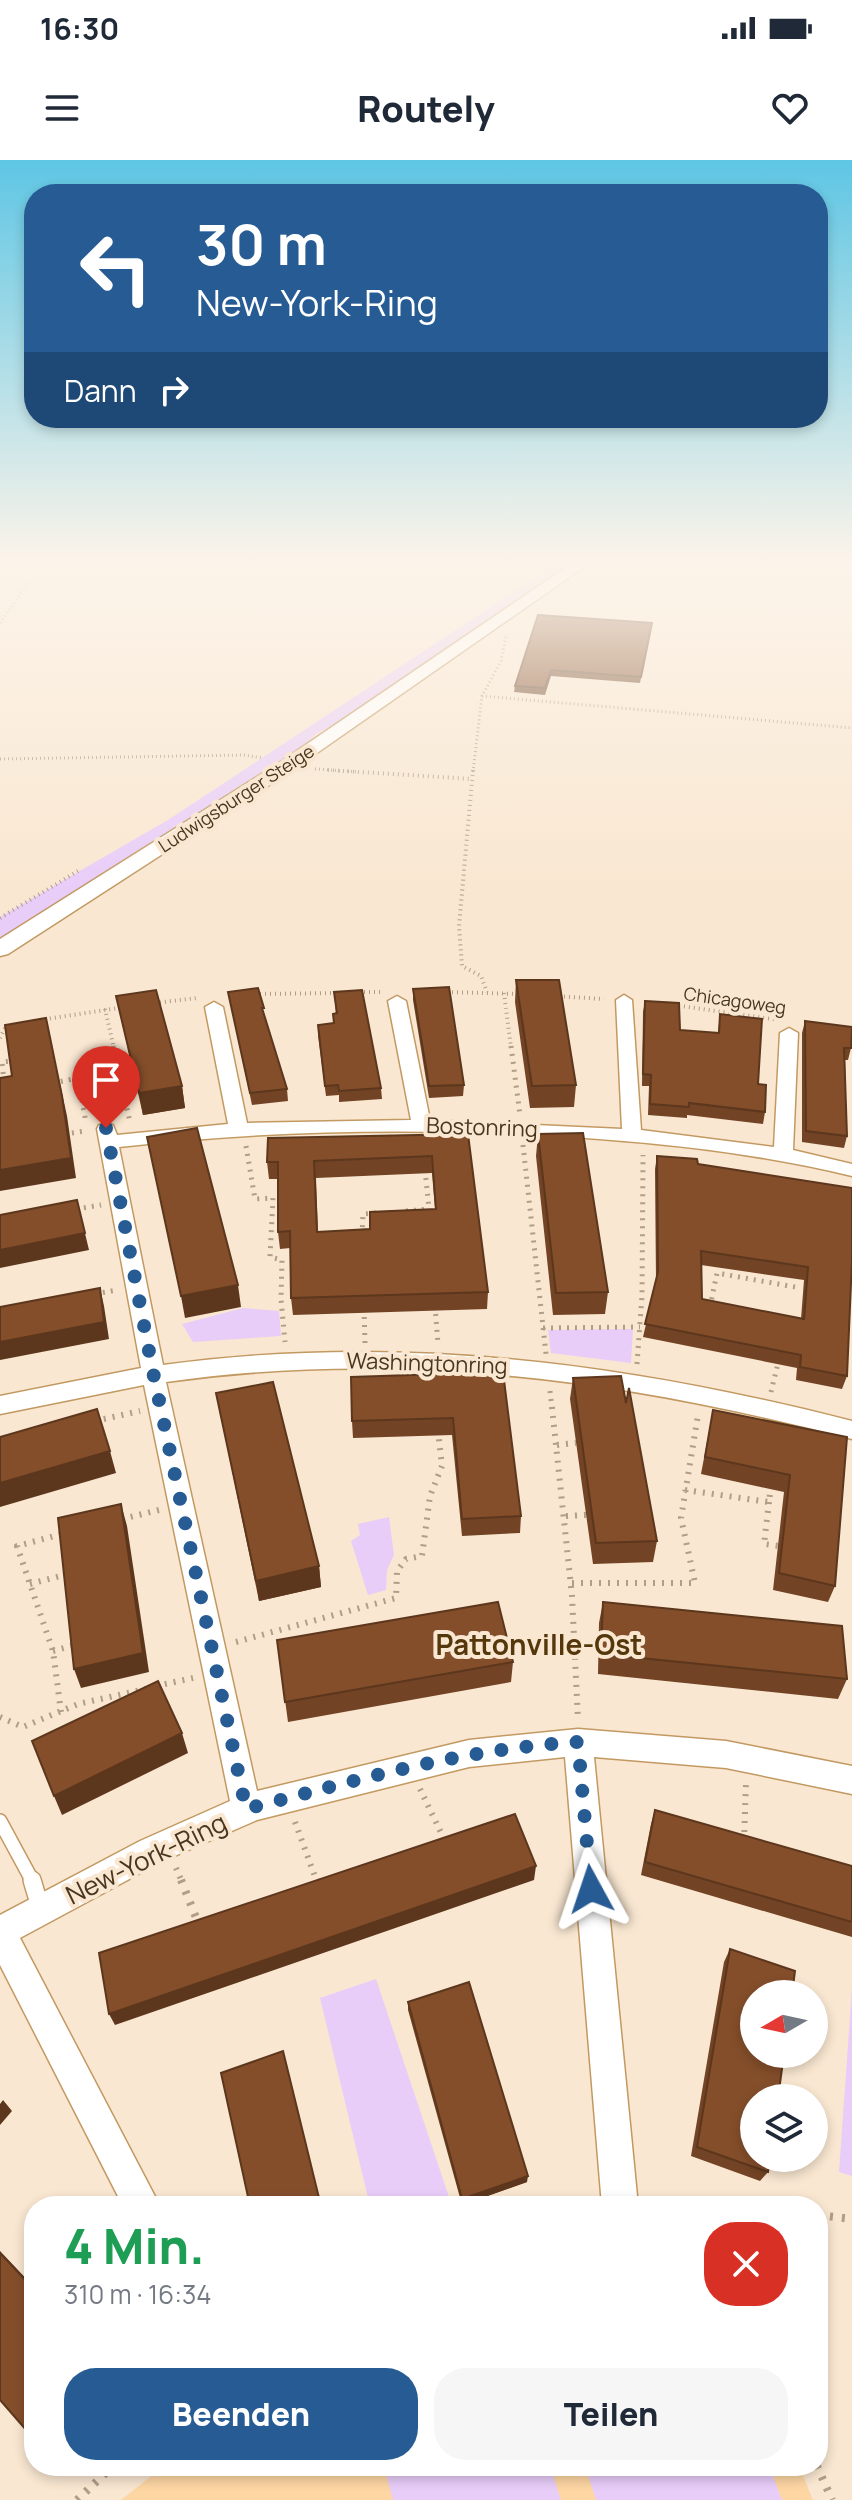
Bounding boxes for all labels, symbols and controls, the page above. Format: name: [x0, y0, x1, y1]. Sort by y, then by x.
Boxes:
text: 16:30: [40, 8, 119, 49]
text: Routely: [357, 84, 495, 133]
icon: menu: [40, 86, 84, 130]
icon: heart: [768, 86, 812, 130]
text: 30 m: [196, 205, 327, 282]
icon: left: [64, 216, 168, 320]
text: New-York-Ring: [196, 278, 438, 327]
icon: right: [152, 368, 196, 412]
text: Dann: [64, 370, 136, 411]
street label: Ludwigsburger Steige: [153, 739, 319, 857]
street label: Chicagoweg: [682, 981, 788, 1019]
pin: [72, 1046, 140, 1128]
icon: arrive: [84, 1058, 128, 1102]
street label: Bostonring: [426, 1110, 538, 1144]
street label: Washingtonring: [346, 1345, 508, 1381]
district label: Pattonville-Ost: [436, 1625, 642, 1663]
street label: New-York-Ring: [60, 1804, 232, 1912]
position arrow: [549, 1847, 633, 1931]
north arrow: [740, 1980, 828, 2068]
map controls: [740, 1980, 828, 2172]
button: layers: [740, 2084, 828, 2172]
text: 4 Min.: [64, 2213, 205, 2278]
button: close: [704, 2222, 788, 2306]
text: 310 m · 16:34: [64, 2276, 212, 2312]
button: Beenden: [64, 2368, 418, 2460]
button: Teilen: [434, 2368, 788, 2460]

